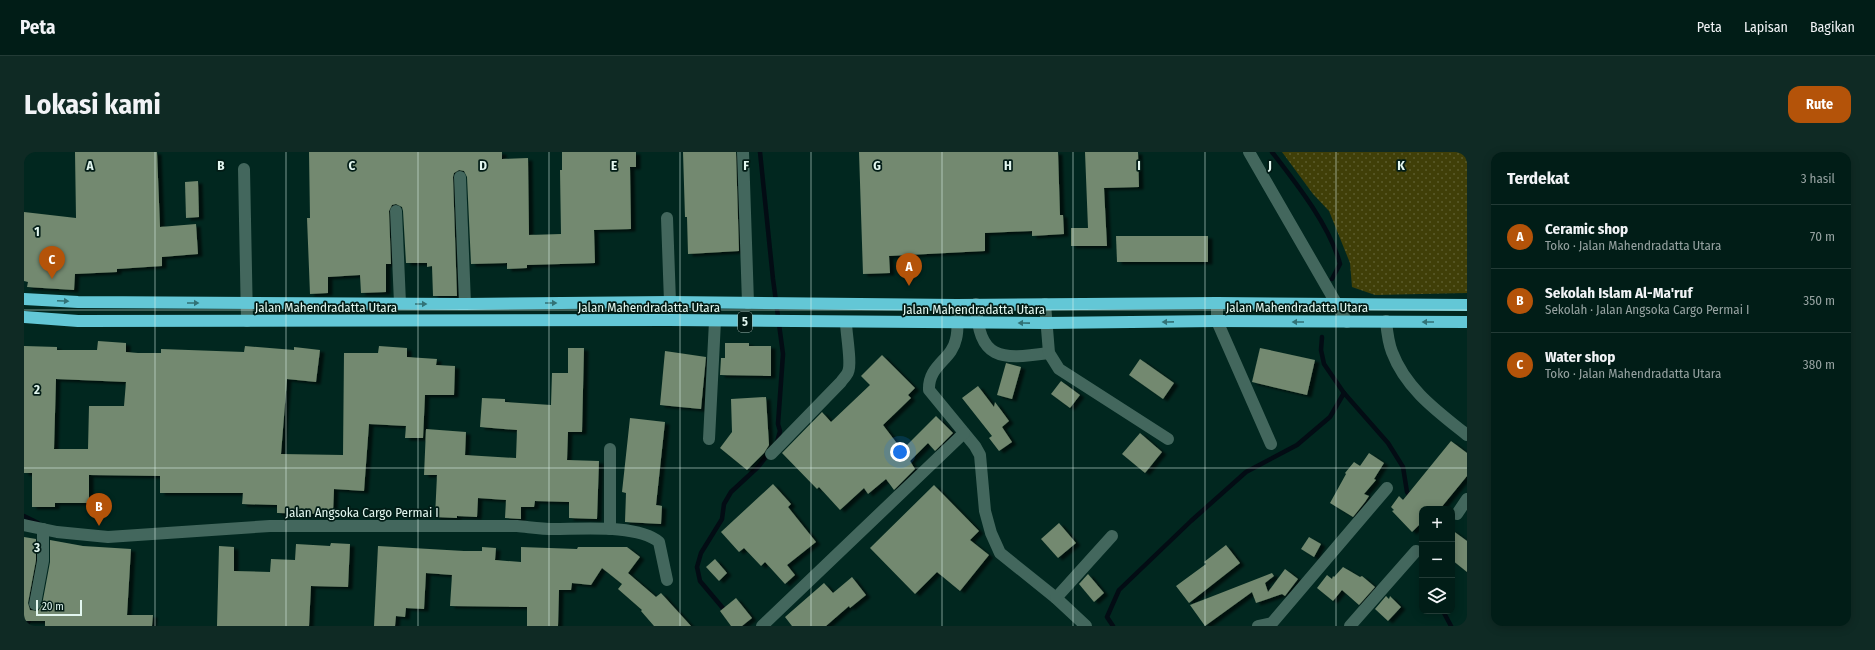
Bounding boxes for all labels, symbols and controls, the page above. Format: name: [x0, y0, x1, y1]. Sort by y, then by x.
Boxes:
text: Peta: [20, 16, 55, 39]
text: Peta: [1697, 19, 1722, 36]
text: Lapisan: [1744, 19, 1788, 36]
text: Bagikan: [1810, 19, 1855, 36]
button: Rute: [1788, 86, 1851, 123]
text: Lokasi kami: [24, 88, 161, 121]
text: A: [85, 158, 94, 173]
text: B: [217, 158, 225, 173]
text: C: [349, 158, 356, 173]
text: D: [479, 158, 487, 173]
text: E: [611, 158, 617, 173]
text: F: [743, 158, 749, 173]
text: G: [873, 158, 881, 173]
text: H: [1004, 158, 1012, 173]
text: I: [1137, 158, 1141, 173]
text: J: [1267, 158, 1272, 173]
text: K: [1397, 158, 1405, 173]
text: Terdekat: [1507, 168, 1569, 189]
text: 3 hasil: [1801, 171, 1835, 186]
text: Ceramic shop: [1545, 220, 1628, 238]
text: 1: [34, 224, 40, 239]
text: A: [1516, 229, 1524, 244]
text: 70 m: [1810, 229, 1835, 244]
text: Toko · Jalan Mahendradatta Utara: [1545, 238, 1721, 253]
pin: C: [39, 246, 65, 279]
pin: A: [896, 253, 922, 286]
text: Sekolah Islam Al-Ma'ruf: [1545, 284, 1692, 302]
text: B: [1516, 293, 1524, 308]
text: 350 m: [1803, 293, 1835, 308]
one-way arrow: [57, 298, 69, 305]
one-way arrow: [187, 300, 200, 306]
street label: Jalan Mahendradatta Utara: [255, 300, 397, 315]
one-way arrow: [415, 300, 427, 307]
one-way arrow: [545, 300, 558, 306]
street label: Jalan Mahendradatta Utara: [578, 300, 720, 315]
street label: Jalan Mahendradatta Utara: [1226, 300, 1368, 315]
street label: Jalan Mahendradatta Utara: [903, 302, 1045, 317]
text: Sekolah · Jalan Angsoka Cargo Permai I: [1545, 302, 1749, 317]
road number: 5: [738, 312, 752, 332]
one-way arrow: [1161, 319, 1174, 325]
one-way arrow: [1291, 319, 1304, 325]
one-way arrow: [1421, 319, 1434, 325]
one-way arrow: [1017, 320, 1030, 326]
text: Water shop: [1545, 348, 1615, 366]
text: C: [1517, 357, 1523, 372]
text: 380 m: [1803, 357, 1835, 372]
text: Toko · Jalan Mahendradatta Utara: [1545, 366, 1721, 381]
text: 2: [33, 382, 40, 397]
your location: [890, 442, 910, 462]
pin: B: [86, 493, 112, 526]
street label: Jalan Angsoka Cargo Permai I: [285, 505, 439, 520]
map controls: [1419, 506, 1455, 614]
button: +: [1419, 506, 1455, 542]
text: 3: [33, 540, 40, 555]
button: −: [1419, 542, 1455, 578]
button: layers: [1419, 578, 1455, 614]
scale bar: [36, 598, 82, 617]
text: 20 m: [42, 600, 64, 613]

